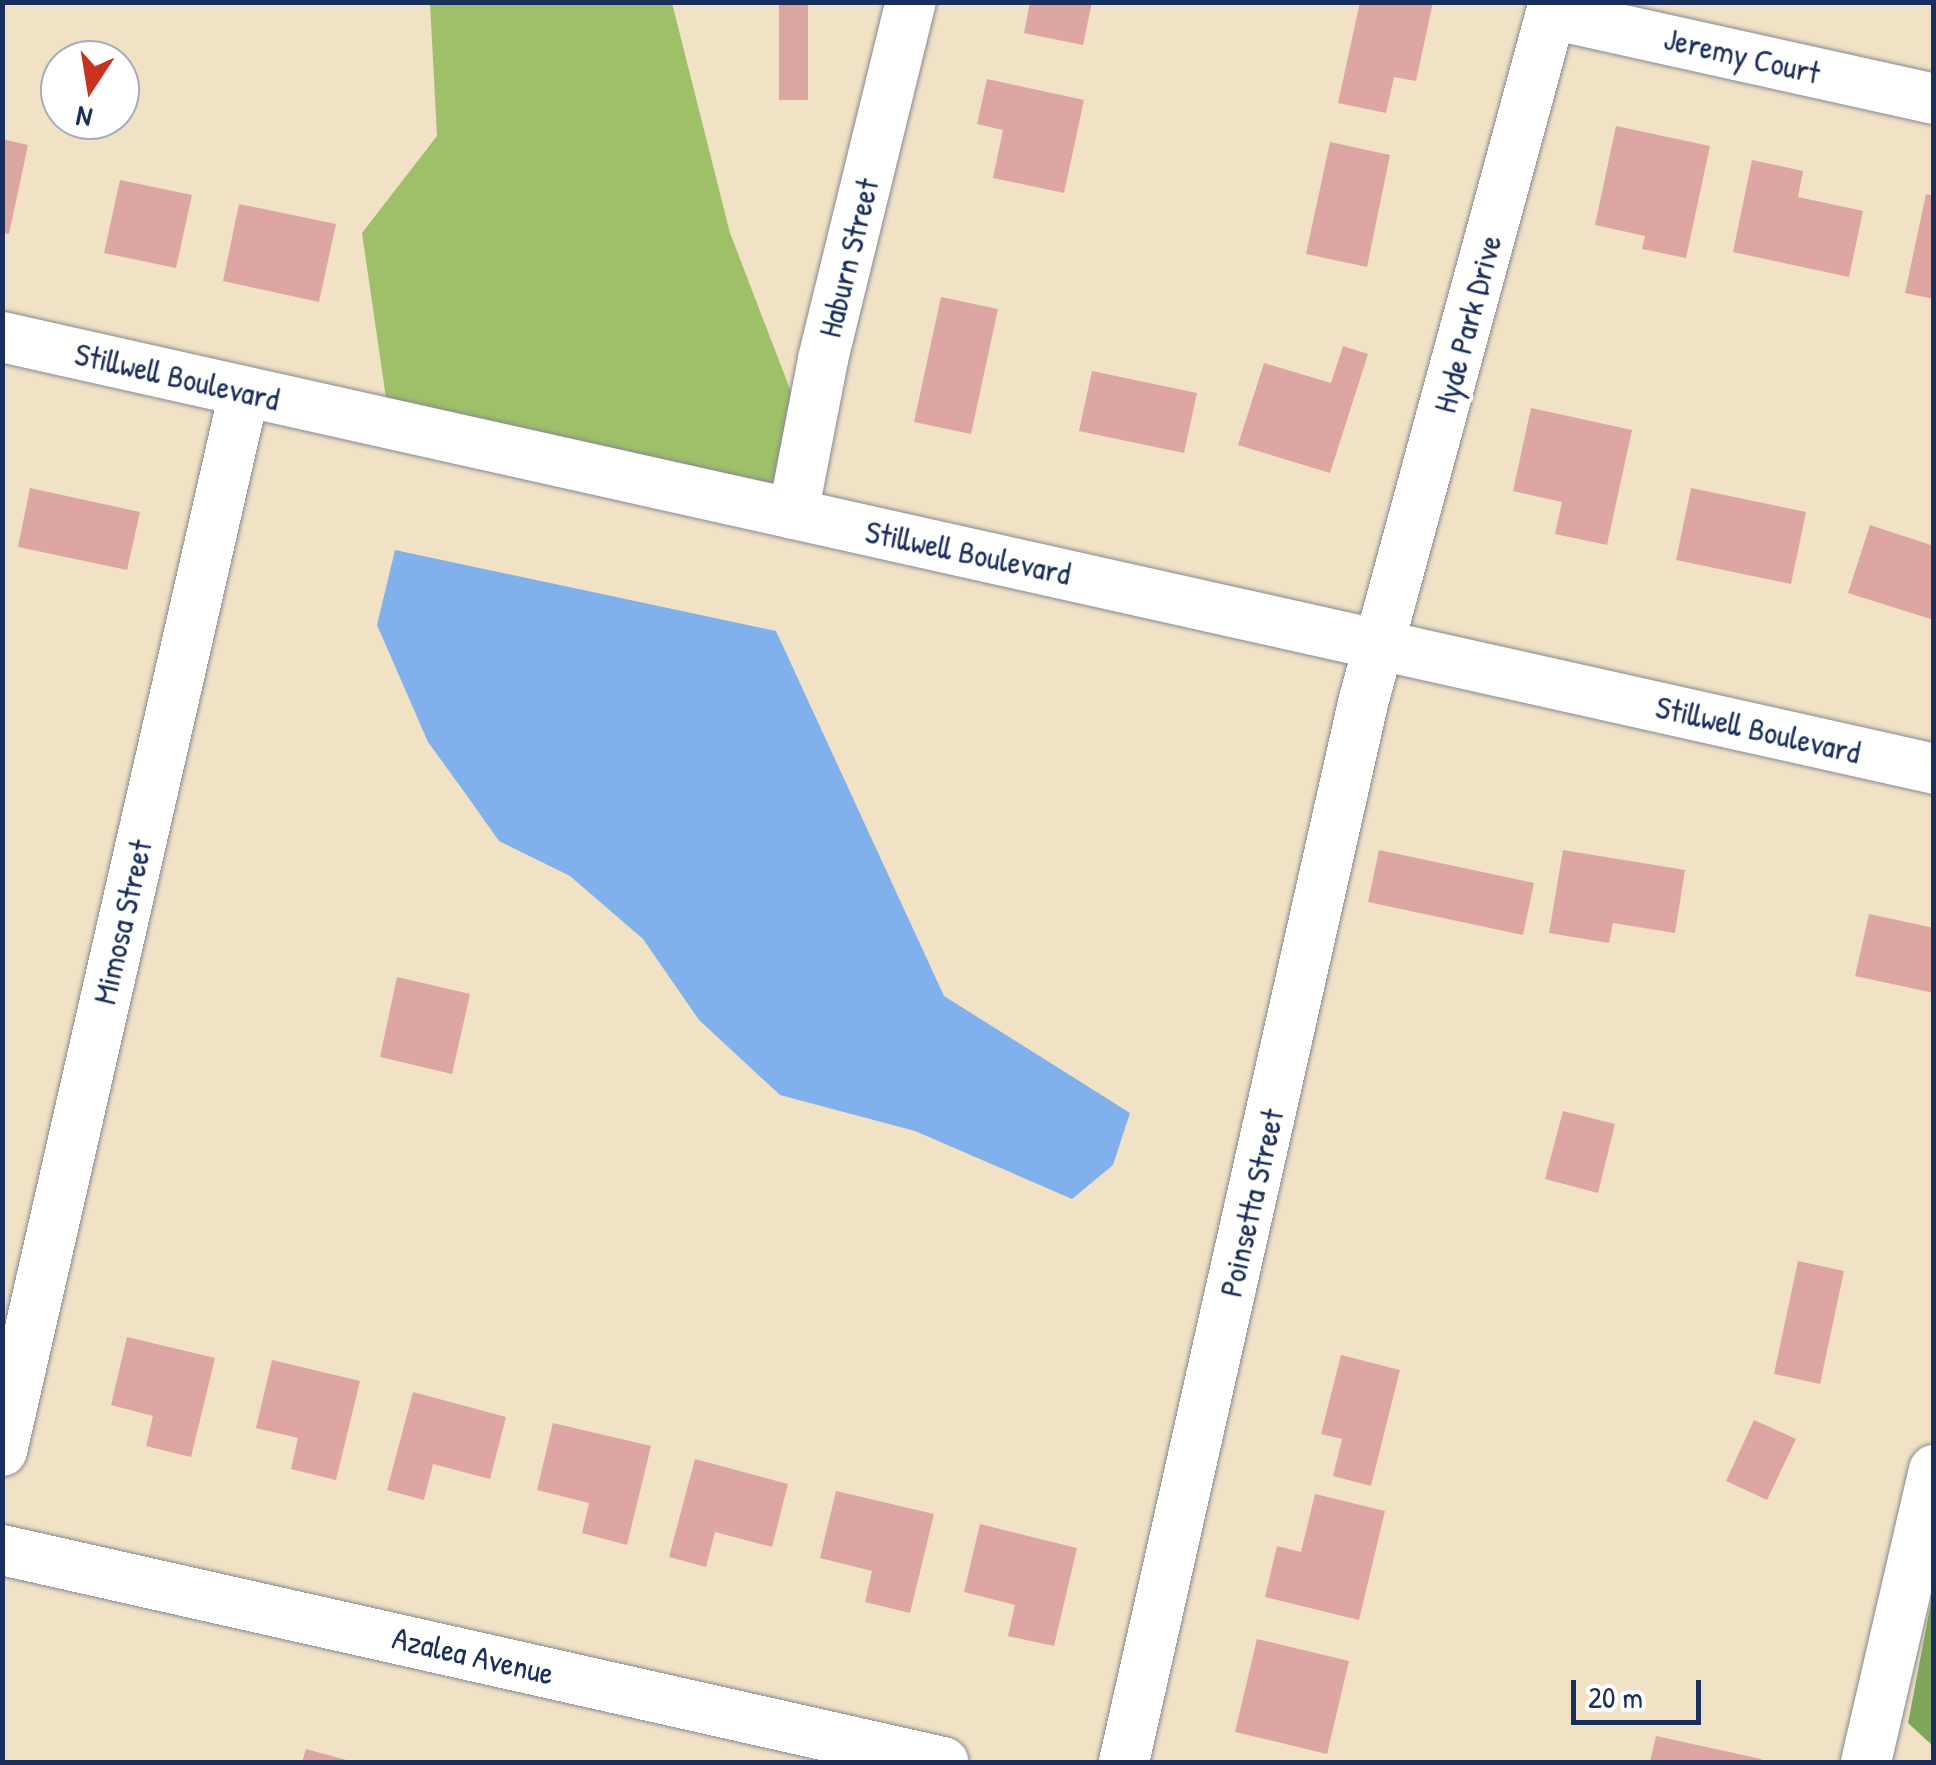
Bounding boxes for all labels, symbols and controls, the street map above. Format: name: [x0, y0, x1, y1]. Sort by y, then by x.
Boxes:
street label: Jeremy Court: [1660, 19, 1824, 93]
north arrow: [40, 40, 140, 140]
text: N: [73, 97, 95, 138]
street label: Haburn Street: [811, 175, 887, 341]
street label: Hyde Park Drive: [1426, 231, 1510, 417]
street label: Stillwell Boulevard: [71, 335, 283, 419]
street label: Stillwell Boulevard: [862, 513, 1074, 593]
street label: Stillwell Boulevard: [1652, 688, 1864, 772]
street label: Mimosa Street: [85, 836, 161, 1008]
street label: Poinsetta Street: [1212, 1105, 1292, 1301]
street label: Azalea Avenue: [389, 1619, 557, 1693]
scale bar: [1576, 1660, 1706, 1722]
text: 20 m: [1588, 1677, 1643, 1717]

